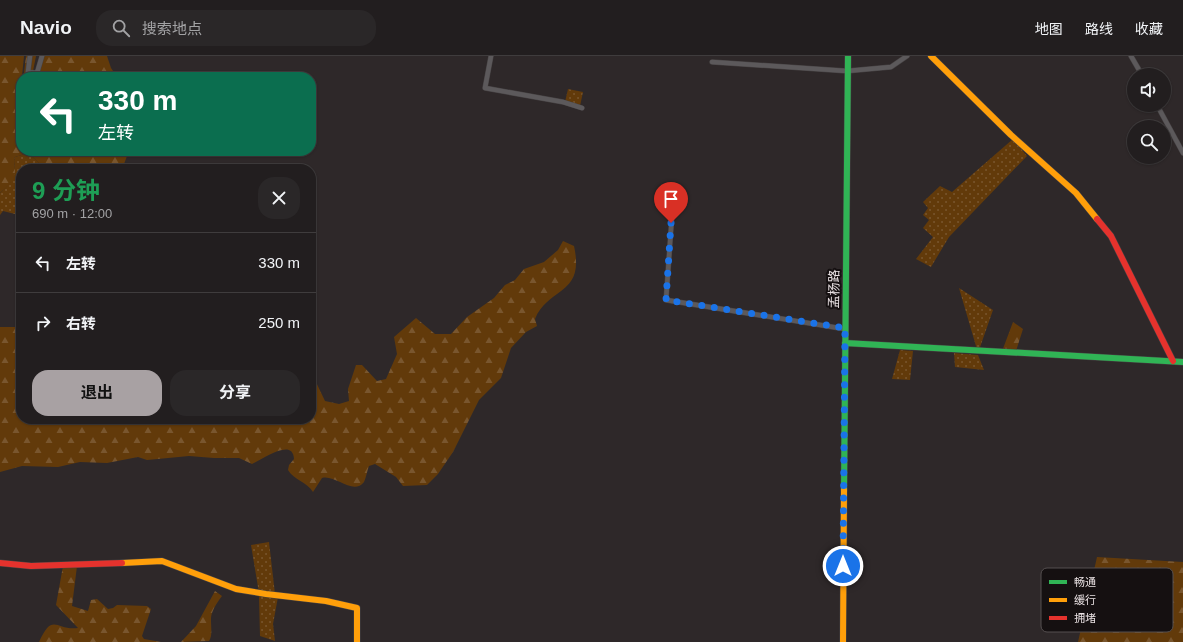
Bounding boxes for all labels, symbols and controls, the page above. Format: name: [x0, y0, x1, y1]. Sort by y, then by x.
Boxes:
search box: [96, 10, 376, 46]
text: Navio: [20, 17, 72, 38]
icon: search: [110, 17, 132, 39]
text: 搜索地点: [142, 20, 202, 37]
text: 地图: [1035, 21, 1063, 37]
text: 路线: [1085, 21, 1113, 37]
text: 收藏: [1135, 21, 1163, 37]
map controls: [1127, 68, 1171, 164]
button: sound: [1127, 68, 1171, 112]
text: 330 m: [98, 85, 177, 116]
icon: left: [32, 88, 84, 140]
button: search: [1127, 120, 1171, 164]
text: 左转: [98, 123, 134, 143]
text: 9 分钟: [32, 177, 100, 204]
button: close: [258, 177, 300, 219]
pin: [654, 182, 688, 223]
icon: arrive: [660, 188, 682, 210]
text: 690 m · 12:00: [32, 206, 112, 221]
icon: left: [32, 252, 54, 274]
text: 330 m: [258, 254, 300, 271]
text: 左转: [66, 255, 96, 272]
street label: 孟杨路: [826, 269, 842, 309]
icon: right: [32, 312, 54, 334]
text: 250 m: [258, 314, 300, 331]
text: 右转: [66, 315, 96, 332]
button: 退出: [32, 370, 162, 416]
button: 分享: [170, 370, 300, 416]
position arrow: [822, 545, 864, 587]
legend: [1041, 568, 1173, 632]
text: 畅通: [1074, 576, 1096, 588]
text: 缓行: [1074, 594, 1096, 606]
text: 拥堵: [1074, 612, 1096, 624]

